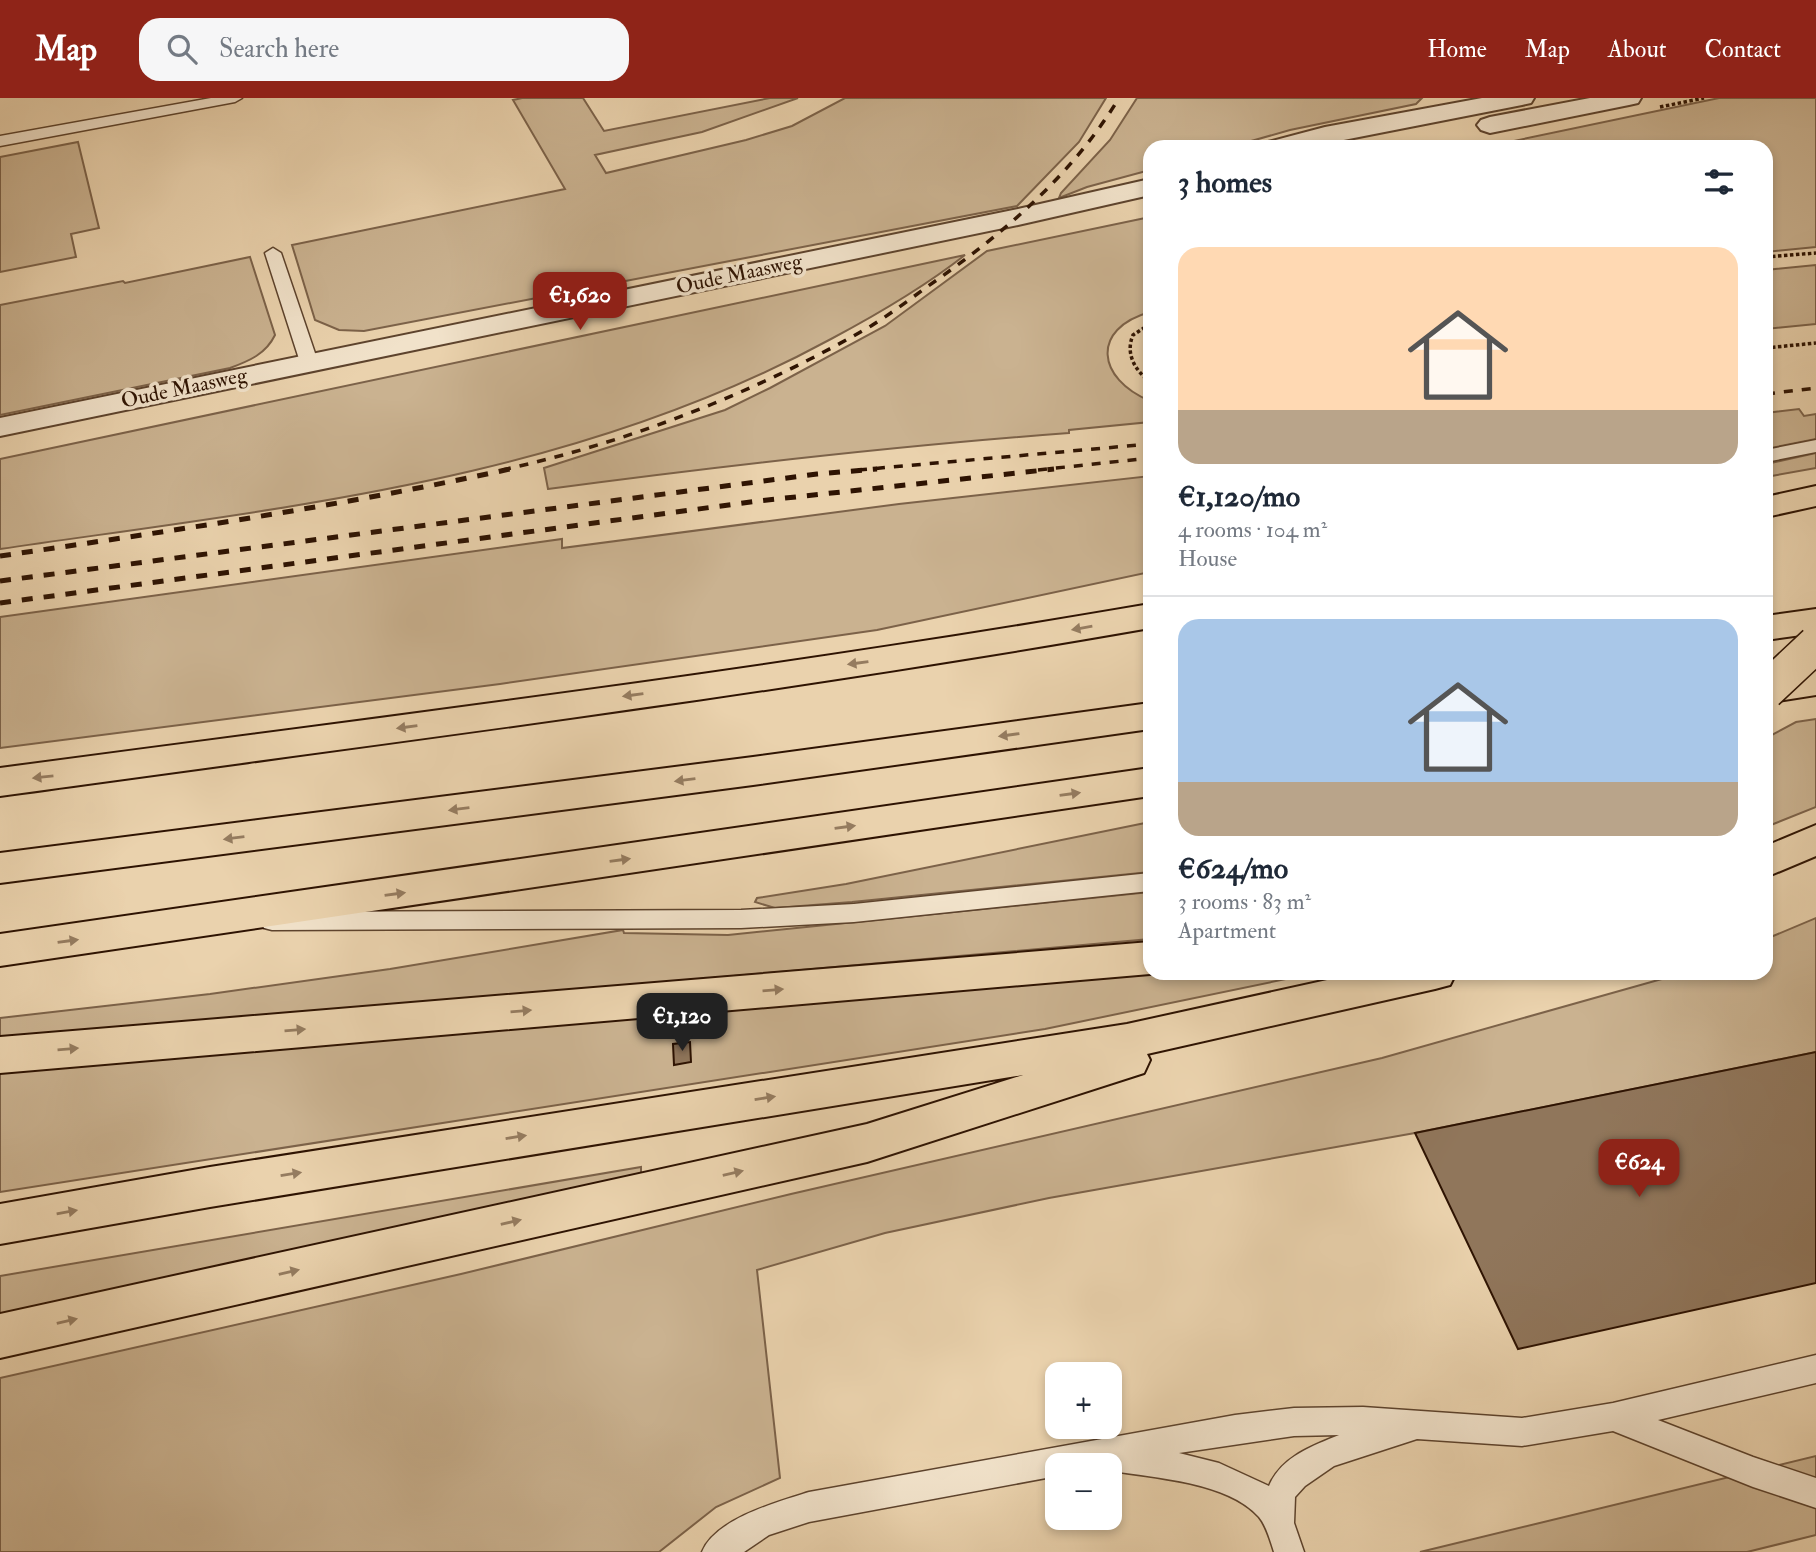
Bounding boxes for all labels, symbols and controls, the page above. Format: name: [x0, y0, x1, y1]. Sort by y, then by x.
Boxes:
search box: [139, 18, 629, 81]
text: Map: [35, 29, 97, 70]
icon: search: [163, 30, 201, 68]
text: Search here: [219, 33, 339, 65]
text: Home: [1427, 34, 1487, 65]
text: Map: [1525, 34, 1570, 65]
text: About: [1608, 34, 1667, 65]
text: Contact: [1705, 34, 1781, 65]
icon: filters: [1700, 163, 1738, 201]
text: 3 homes: [1178, 164, 1272, 201]
street label: Oude Maasweg: [674, 247, 805, 301]
pin: €1,620: [523, 272, 637, 332]
text: €1,620: [549, 280, 611, 309]
icon: home: [1395, 292, 1521, 418]
street label: Oude Maasweg: [119, 361, 250, 415]
text: €1,120/mo: [1178, 478, 1300, 515]
text: 4 rooms · 104 m²: [1178, 515, 1327, 544]
text: House: [1178, 544, 1237, 573]
one-way arrow: [1071, 623, 1093, 634]
one-way arrow: [847, 657, 869, 668]
icon: home: [1395, 664, 1521, 790]
one-way arrow: [621, 690, 643, 701]
one-way arrow: [396, 722, 418, 733]
one-way arrow: [998, 730, 1020, 741]
one-way arrow: [31, 772, 53, 783]
one-way arrow: [674, 775, 696, 786]
one-way arrow: [1059, 788, 1081, 799]
one-way arrow: [448, 804, 470, 815]
one-way arrow: [834, 821, 856, 832]
one-way arrow: [223, 833, 245, 844]
text: €624/mo: [1178, 850, 1288, 887]
one-way arrow: [609, 855, 631, 866]
text: 3 rooms · 83 m²: [1178, 887, 1311, 916]
one-way arrow: [384, 888, 406, 899]
text: Apartment: [1178, 916, 1276, 945]
one-way arrow: [57, 935, 79, 946]
one-way arrow: [762, 984, 784, 995]
pin: €1,120: [625, 993, 739, 1053]
text: €1,120: [653, 1001, 711, 1030]
one-way arrow: [511, 1005, 533, 1016]
one-way arrow: [284, 1024, 306, 1035]
one-way arrow: [57, 1043, 79, 1054]
one-way arrow: [754, 1092, 776, 1103]
one-way arrow: [505, 1132, 527, 1143]
pin: €624: [1598, 1140, 1680, 1199]
text: €624: [1614, 1147, 1664, 1176]
one-way arrow: [722, 1167, 744, 1178]
one-way arrow: [280, 1168, 302, 1179]
one-way arrow: [56, 1206, 78, 1217]
one-way arrow: [500, 1217, 522, 1228]
one-way arrow: [278, 1266, 300, 1277]
one-way arrow: [56, 1315, 78, 1326]
map controls: [1045, 1362, 1122, 1530]
button: +: [1045, 1362, 1122, 1439]
button: −: [1045, 1453, 1122, 1530]

